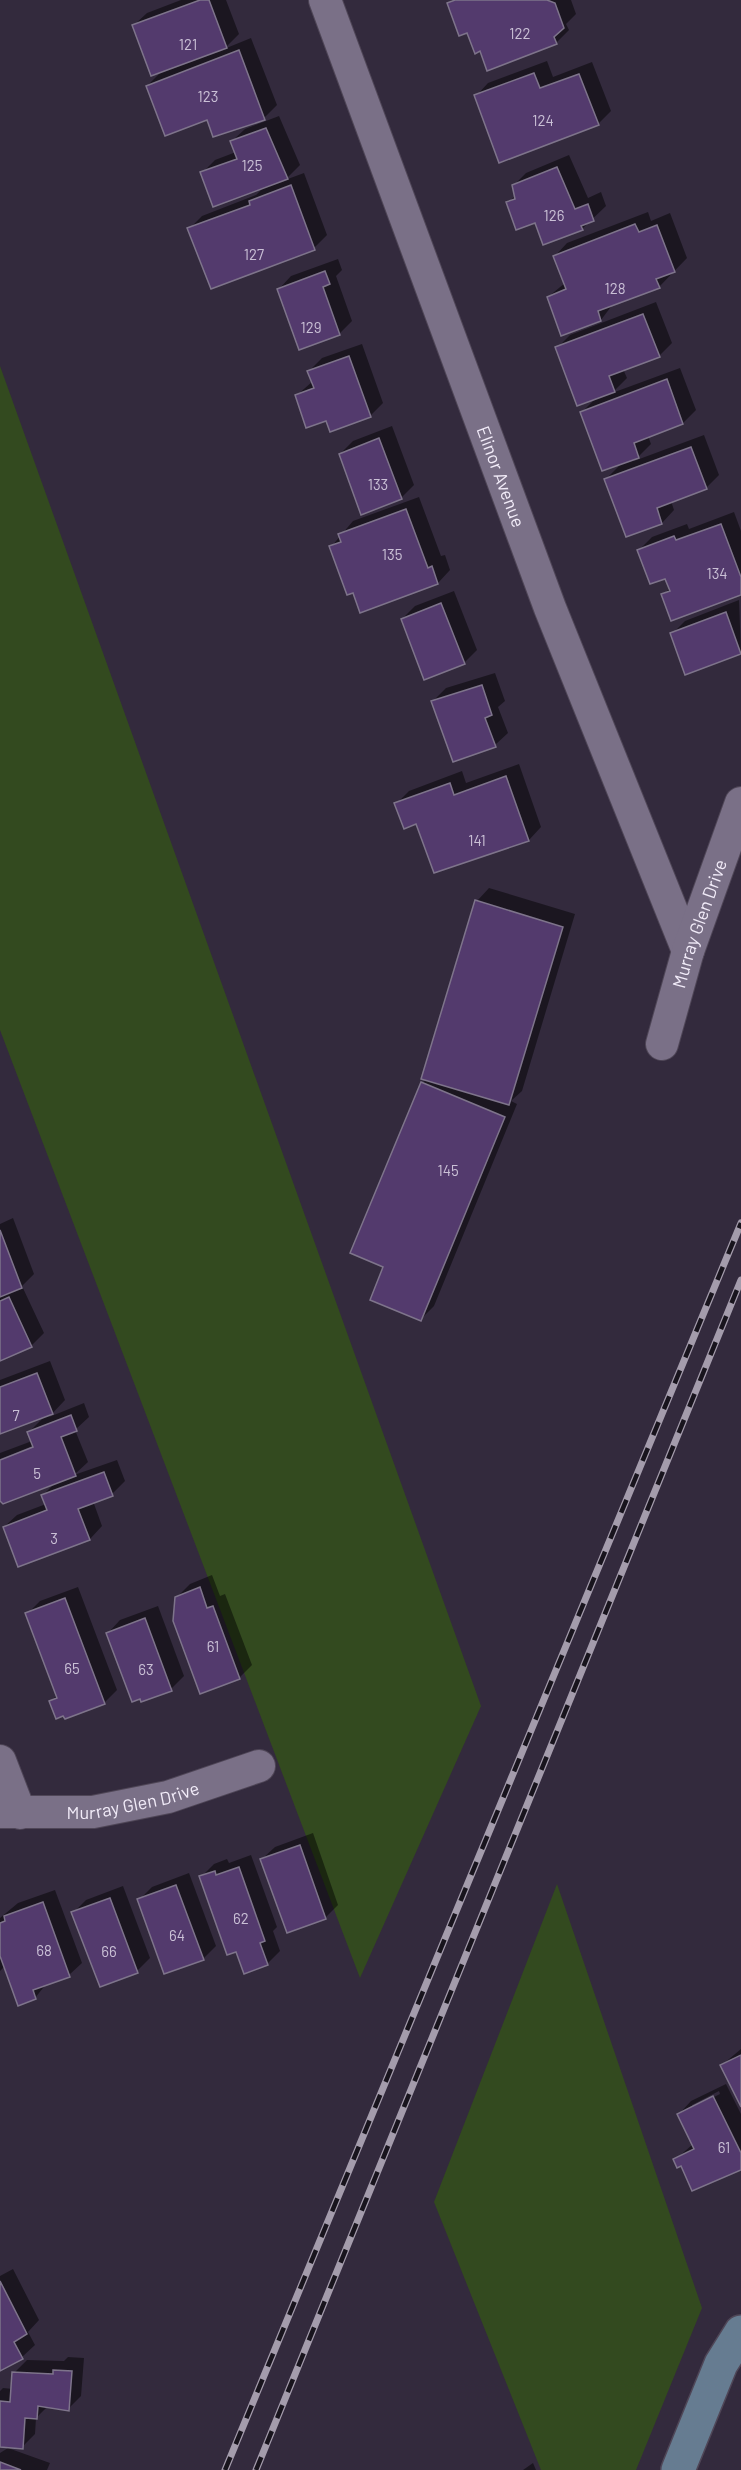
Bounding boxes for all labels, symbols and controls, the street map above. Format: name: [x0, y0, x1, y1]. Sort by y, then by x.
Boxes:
house number: 122: [509, 24, 531, 42]
house number: 121: [179, 35, 197, 53]
house number: 123: [198, 87, 218, 105]
house number: 124: [532, 111, 554, 129]
house number: 125: [241, 156, 263, 174]
house number: 126: [543, 206, 565, 224]
house number: 127: [244, 245, 264, 263]
house number: 128: [604, 279, 626, 297]
house number: 129: [300, 318, 322, 336]
street label: Elinor Avenue: [473, 423, 530, 530]
house number: 133: [368, 475, 388, 493]
house number: 135: [382, 545, 402, 563]
house number: 134: [706, 564, 728, 582]
house number: 141: [468, 831, 486, 849]
street label: Murray Glen Drive: [667, 856, 731, 991]
house number: 145: [437, 1161, 459, 1179]
house number: 7: [12, 1406, 20, 1424]
house number: 5: [33, 1464, 41, 1482]
house number: 3: [50, 1529, 58, 1547]
house number: 61: [207, 1637, 219, 1655]
house number: 65: [64, 1659, 80, 1677]
house number: 63: [138, 1660, 154, 1678]
street label: Murray Glen Drive: [67, 1776, 202, 1823]
house number: 62: [233, 1909, 249, 1927]
house number: 64: [169, 1926, 185, 1944]
house number: 68: [36, 1941, 52, 1959]
house number: 66: [101, 1942, 117, 1960]
house number: 61: [718, 2138, 730, 2156]

